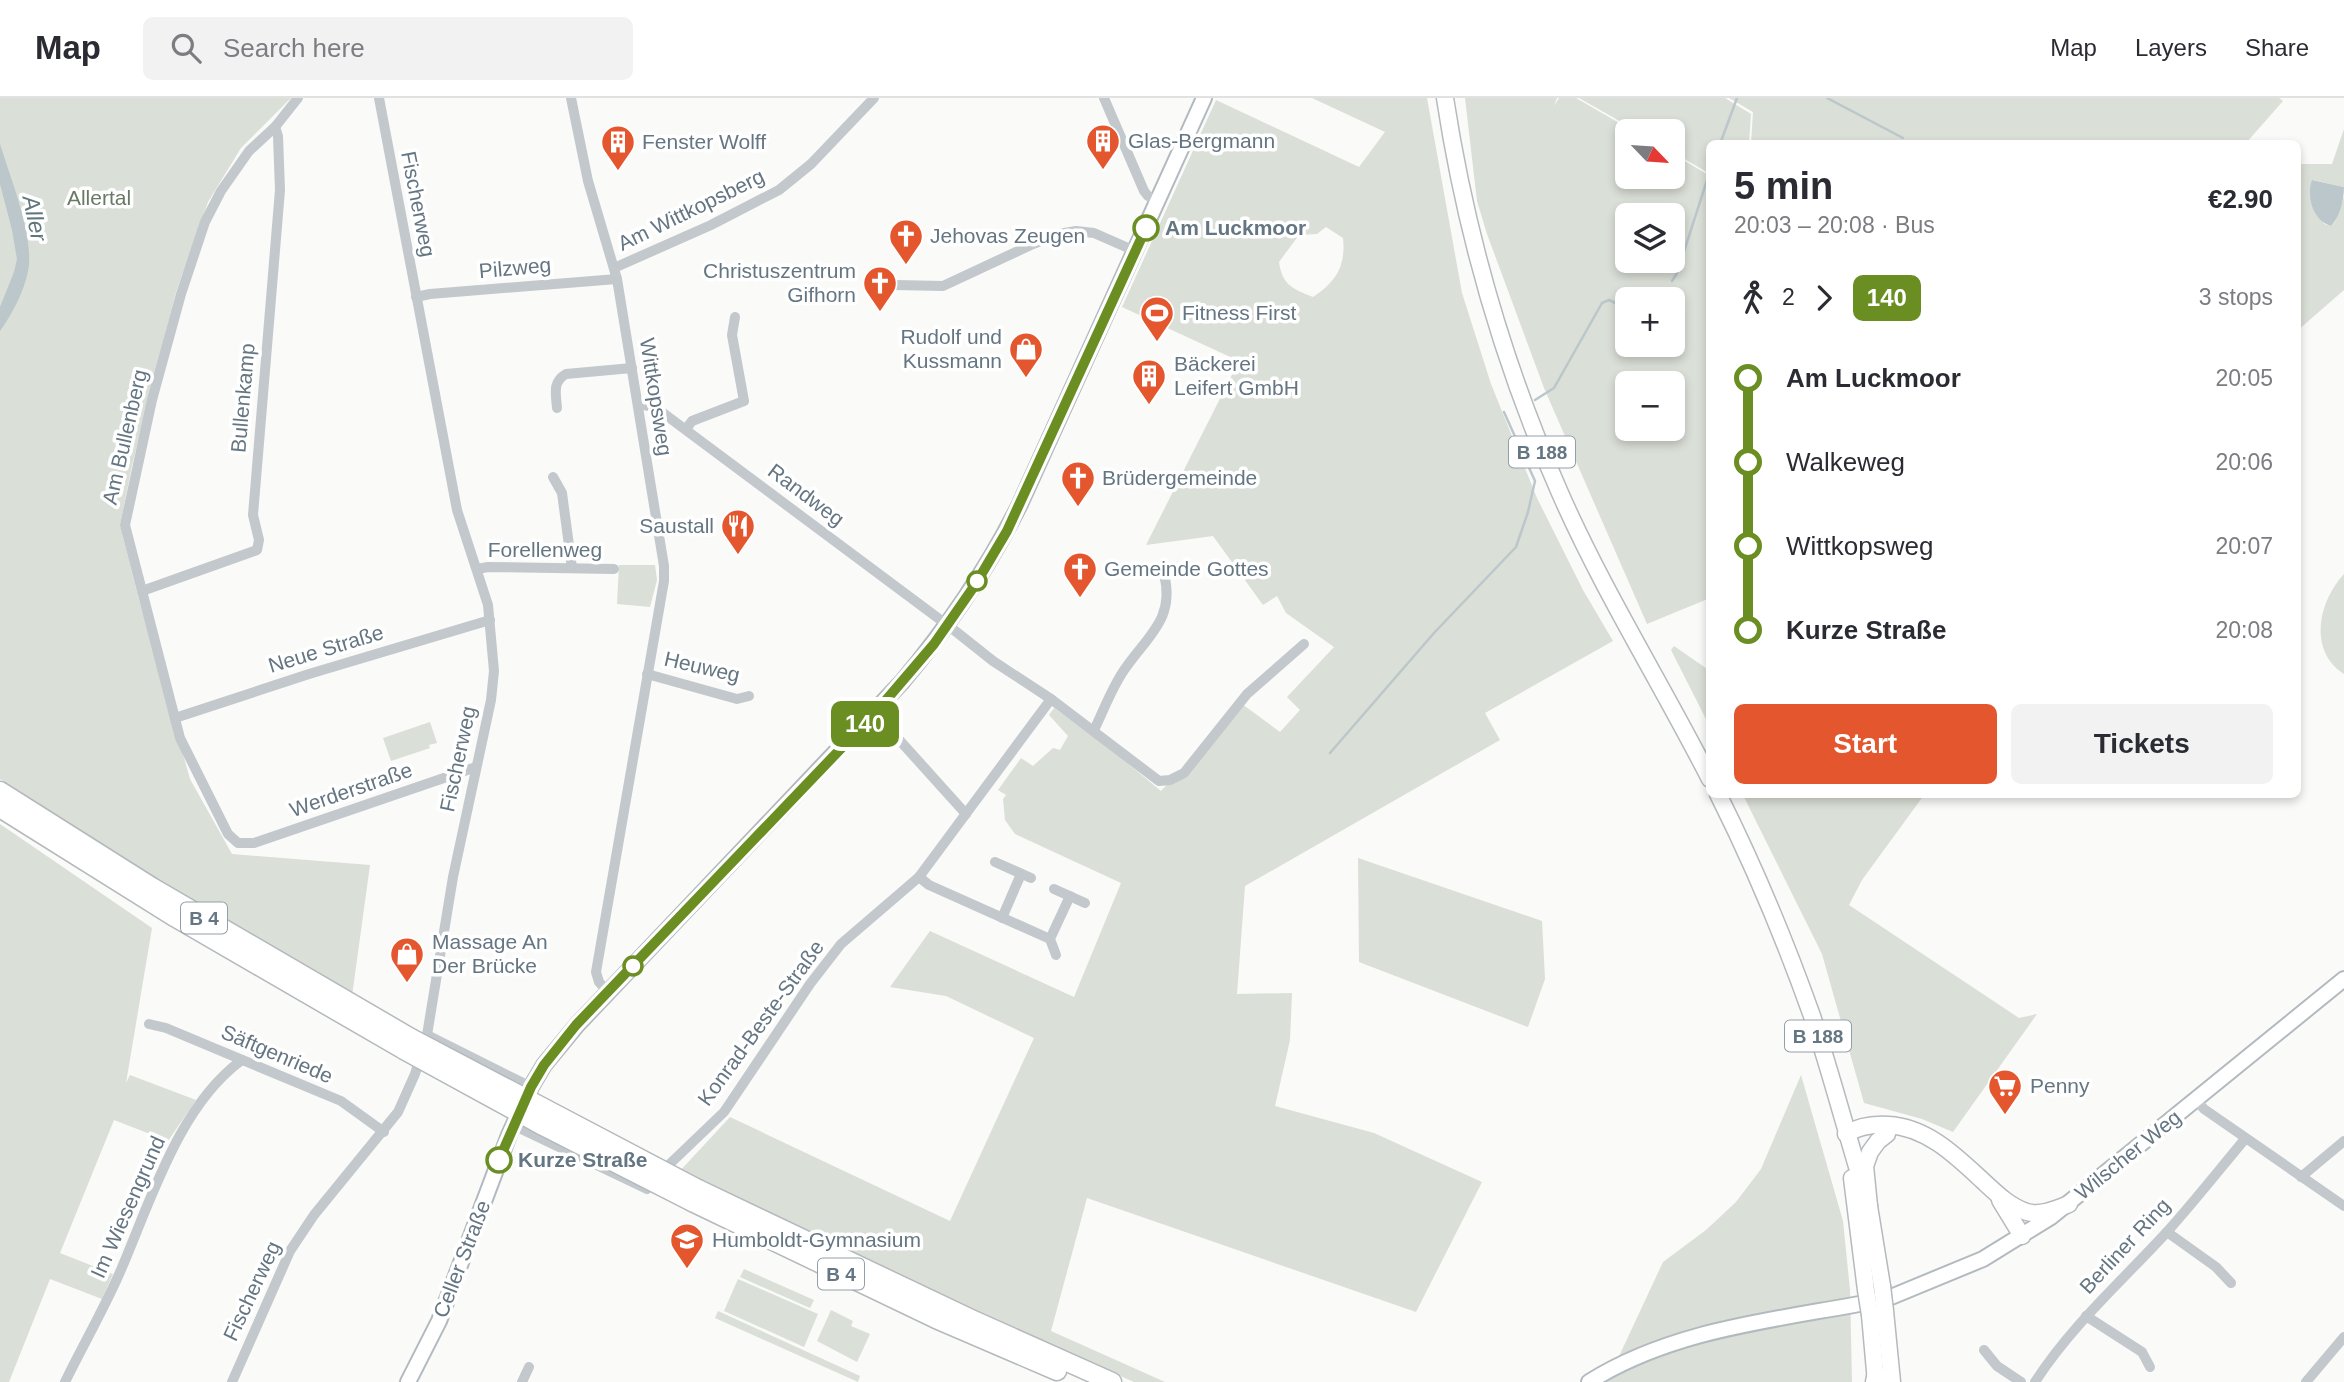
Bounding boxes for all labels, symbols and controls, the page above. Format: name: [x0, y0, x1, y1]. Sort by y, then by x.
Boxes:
search box: [143, 17, 633, 80]
text: Map: [35, 29, 101, 66]
icon: search: [167, 29, 205, 67]
text: Search here: [223, 33, 365, 63]
text: Map: [2050, 34, 2097, 61]
text: Layers: [2135, 34, 2207, 61]
text: Share: [2245, 34, 2309, 61]
north arrow: [1615, 119, 1685, 189]
map controls: [1615, 119, 1685, 441]
building icon: Glas-Bergmann: [1084, 122, 1122, 171]
building icon: Fenster Wolff: [599, 123, 637, 172]
place label: Glas-Bergmann: [1128, 129, 1275, 152]
place label: Fenster Wolff: [642, 130, 766, 153]
street label: Fischerweg: [397, 149, 440, 259]
street label: Am Wittkopsberg: [614, 164, 768, 255]
text: 5 min: [1734, 165, 1833, 207]
text: €2.90: [2208, 184, 2273, 214]
park label: Allertal: [67, 186, 131, 209]
water label: Aller: [17, 191, 53, 245]
button: layers: [1615, 203, 1685, 273]
text: 20:03 – 20:08 · Bus: [1734, 212, 1935, 238]
marker: Am Luckmoor: [1133, 215, 1159, 241]
place label: Am Luckmoor: [1165, 216, 1306, 239]
church icon: Jehovas Zeugen: [887, 217, 925, 266]
place label: Jehovas Zeugen: [930, 224, 1085, 247]
street label: Pilzweg: [478, 253, 552, 282]
place label: Christuszentrum Gifhorn: [703, 259, 856, 306]
church icon: Christuszentrum Gifhorn: [861, 264, 899, 313]
icon: walk: [1734, 279, 1772, 317]
icon: forward: [1805, 279, 1843, 317]
text: 2: [1782, 284, 1795, 310]
text: 140: [1867, 284, 1907, 311]
text: 3 stops: [2199, 284, 2273, 310]
button: +: [1615, 287, 1685, 357]
sports icon: Fitness First: [1138, 294, 1176, 343]
place label: Fitness First: [1182, 301, 1297, 324]
place label: Rudolf und Kussmann: [900, 325, 1002, 372]
shop icon: Rudolf und Kussmann: [1007, 330, 1045, 379]
street label: Wittkopsweg: [636, 336, 677, 458]
street label: Bullenkamp: [226, 342, 259, 454]
place label: Bäckerei Leifert GmbH: [1174, 352, 1299, 399]
building icon: Bäckerei Leifert GmbH: [1130, 357, 1168, 406]
text: Am Luckmoor: [1786, 363, 1961, 393]
text: 20:05: [2215, 365, 2273, 391]
street label: Am Bullenberg: [98, 367, 151, 507]
button: −: [1615, 371, 1685, 441]
road number: B 188: [1509, 436, 1575, 468]
text: Walkeweg: [1786, 447, 1905, 477]
text: 20:06: [2215, 449, 2273, 475]
street label: Randweg: [764, 459, 849, 530]
church icon: Brüdergemeinde: [1059, 459, 1097, 508]
place label: Brüdergemeinde: [1102, 466, 1257, 489]
restaurant icon: Saustall: [719, 507, 757, 556]
place label: Saustall: [639, 514, 714, 537]
text: Wittkopsweg: [1786, 531, 1933, 561]
text: 20:07: [2215, 533, 2273, 559]
street label: Forellenweg: [488, 538, 602, 561]
church icon: Gemeinde Gottes: [1061, 550, 1099, 599]
place label: Gemeinde Gottes: [1104, 557, 1269, 580]
unlabelled marker: [967, 571, 987, 591]
text: Kurze Straße: [1786, 615, 1946, 645]
text: 20:08: [2215, 617, 2273, 643]
street label: Neue Straße: [266, 620, 386, 677]
street label: Heuweg: [662, 647, 742, 686]
line badge: 140: [825, 701, 905, 747]
street label: Fischerweg: [435, 704, 480, 814]
button: Start: [1734, 704, 1997, 784]
button: Tickets: [2011, 704, 2273, 784]
text: 140: [845, 710, 885, 737]
street label: Werderstraße: [287, 758, 415, 821]
road number: B 4: [181, 902, 227, 933]
place label: Massage An Der Brücke: [432, 930, 548, 977]
shop icon: Massage An Der Brücke: [388, 935, 426, 984]
street label: Konrad-Beste-Straße: [693, 936, 828, 1110]
unlabelled marker: [623, 956, 643, 976]
street label: Säftgenriede: [218, 1020, 337, 1087]
road number: B 188: [1785, 1020, 1851, 1052]
supermarket icon: Penny: [1986, 1067, 2024, 1116]
place label: Penny: [2030, 1074, 2090, 1097]
street label: Wilscher Weg: [2070, 1105, 2185, 1204]
street label: Im Wiesengrund: [86, 1132, 169, 1281]
marker: Kurze Straße: [486, 1147, 512, 1173]
place label: Kurze Straße: [518, 1148, 648, 1171]
street label: Berliner Ring: [2075, 1193, 2174, 1298]
street label: Celler Straße: [429, 1197, 494, 1321]
school or university icon: Humboldt-Gymnasium: [668, 1221, 706, 1270]
place label: Humboldt-Gymnasium: [712, 1228, 921, 1251]
street label: Fischerweg: [218, 1237, 285, 1344]
road number: B 4: [818, 1258, 864, 1290]

